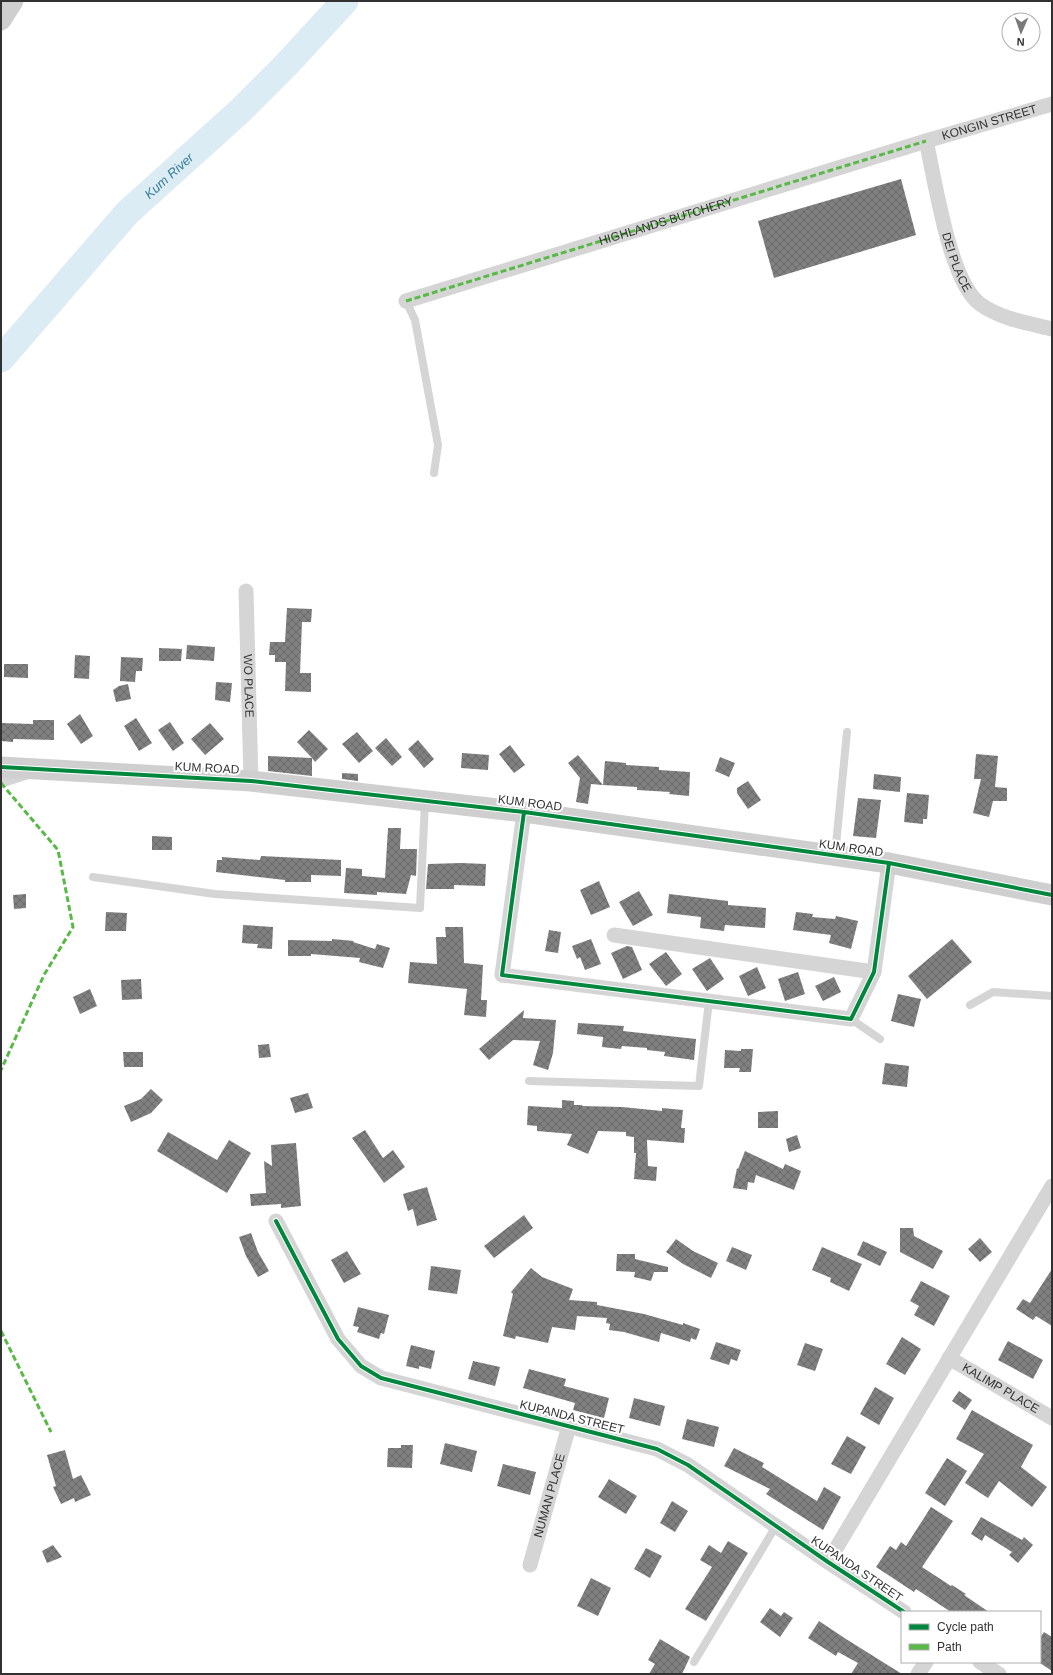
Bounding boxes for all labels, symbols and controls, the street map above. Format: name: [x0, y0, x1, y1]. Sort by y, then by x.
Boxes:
north arrow: [1001, 12, 1041, 52]
text: N: [1016, 36, 1025, 48]
street label: KONGIN STREET: [940, 102, 1039, 143]
water label: Kum River: [141, 149, 197, 202]
street label: HIGHLANDS BUTCHERY: [597, 194, 735, 248]
street label: DEI PLACE: [939, 231, 974, 294]
street label: WO PLACE: [241, 654, 256, 718]
street label: KUM ROAD: [174, 759, 240, 777]
street label: KUM ROAD: [497, 792, 563, 814]
street label: KUM ROAD: [818, 837, 884, 859]
street label: KALIMP PLACE: [960, 1360, 1042, 1416]
street label: KUPANDA STREET: [518, 1397, 626, 1437]
street label: NUMAN PLACE: [531, 1452, 568, 1539]
street label: KUPANDA STREET: [809, 1533, 906, 1605]
legend: [901, 1611, 1041, 1663]
text: Cycle path: [937, 1620, 994, 1634]
text: Path: [937, 1640, 962, 1654]

